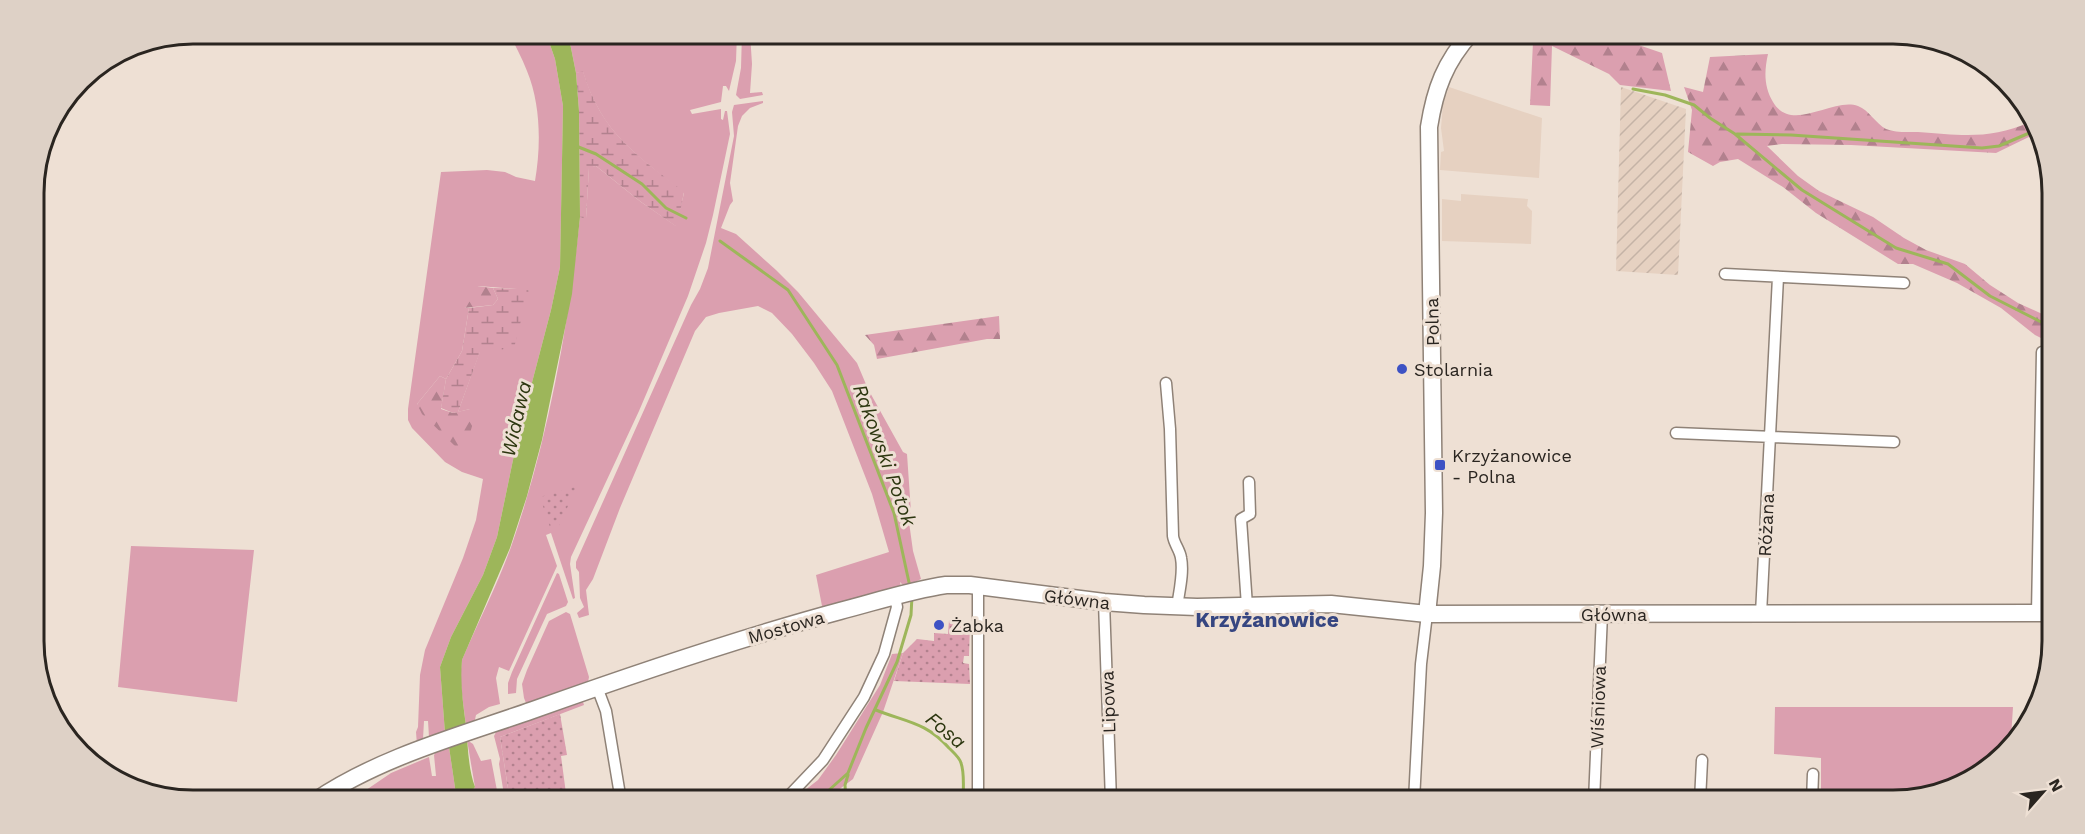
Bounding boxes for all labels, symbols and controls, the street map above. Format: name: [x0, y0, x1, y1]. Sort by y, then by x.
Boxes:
street label: Polna: [1421, 298, 1443, 346]
place label: Stolarnia: [1414, 359, 1493, 380]
marker: Stolarnia: [1395, 362, 1409, 376]
water label: Widawa: [496, 379, 536, 459]
water label: Rakowski Potok: [848, 381, 922, 530]
place label: Krzyżanowice - Polna: [1452, 445, 1572, 487]
marker: Krzyżanowice - Polna: [1433, 458, 1447, 472]
street label: Różana: [1754, 493, 1778, 557]
street label: Główna: [1043, 585, 1111, 613]
street label: Główna: [1581, 604, 1647, 625]
street label: Mostowa: [745, 606, 827, 648]
district label: Krzyżanowice: [1195, 607, 1339, 632]
place label: Żabka: [951, 615, 1004, 636]
marker: Żabka: [932, 618, 946, 632]
street label: Wiśniowa: [1586, 665, 1610, 749]
street label: Lipowa: [1096, 670, 1120, 734]
water label: Fosa: [921, 706, 971, 754]
north arrow: [2013, 762, 2073, 822]
text: N: [2045, 775, 2067, 795]

